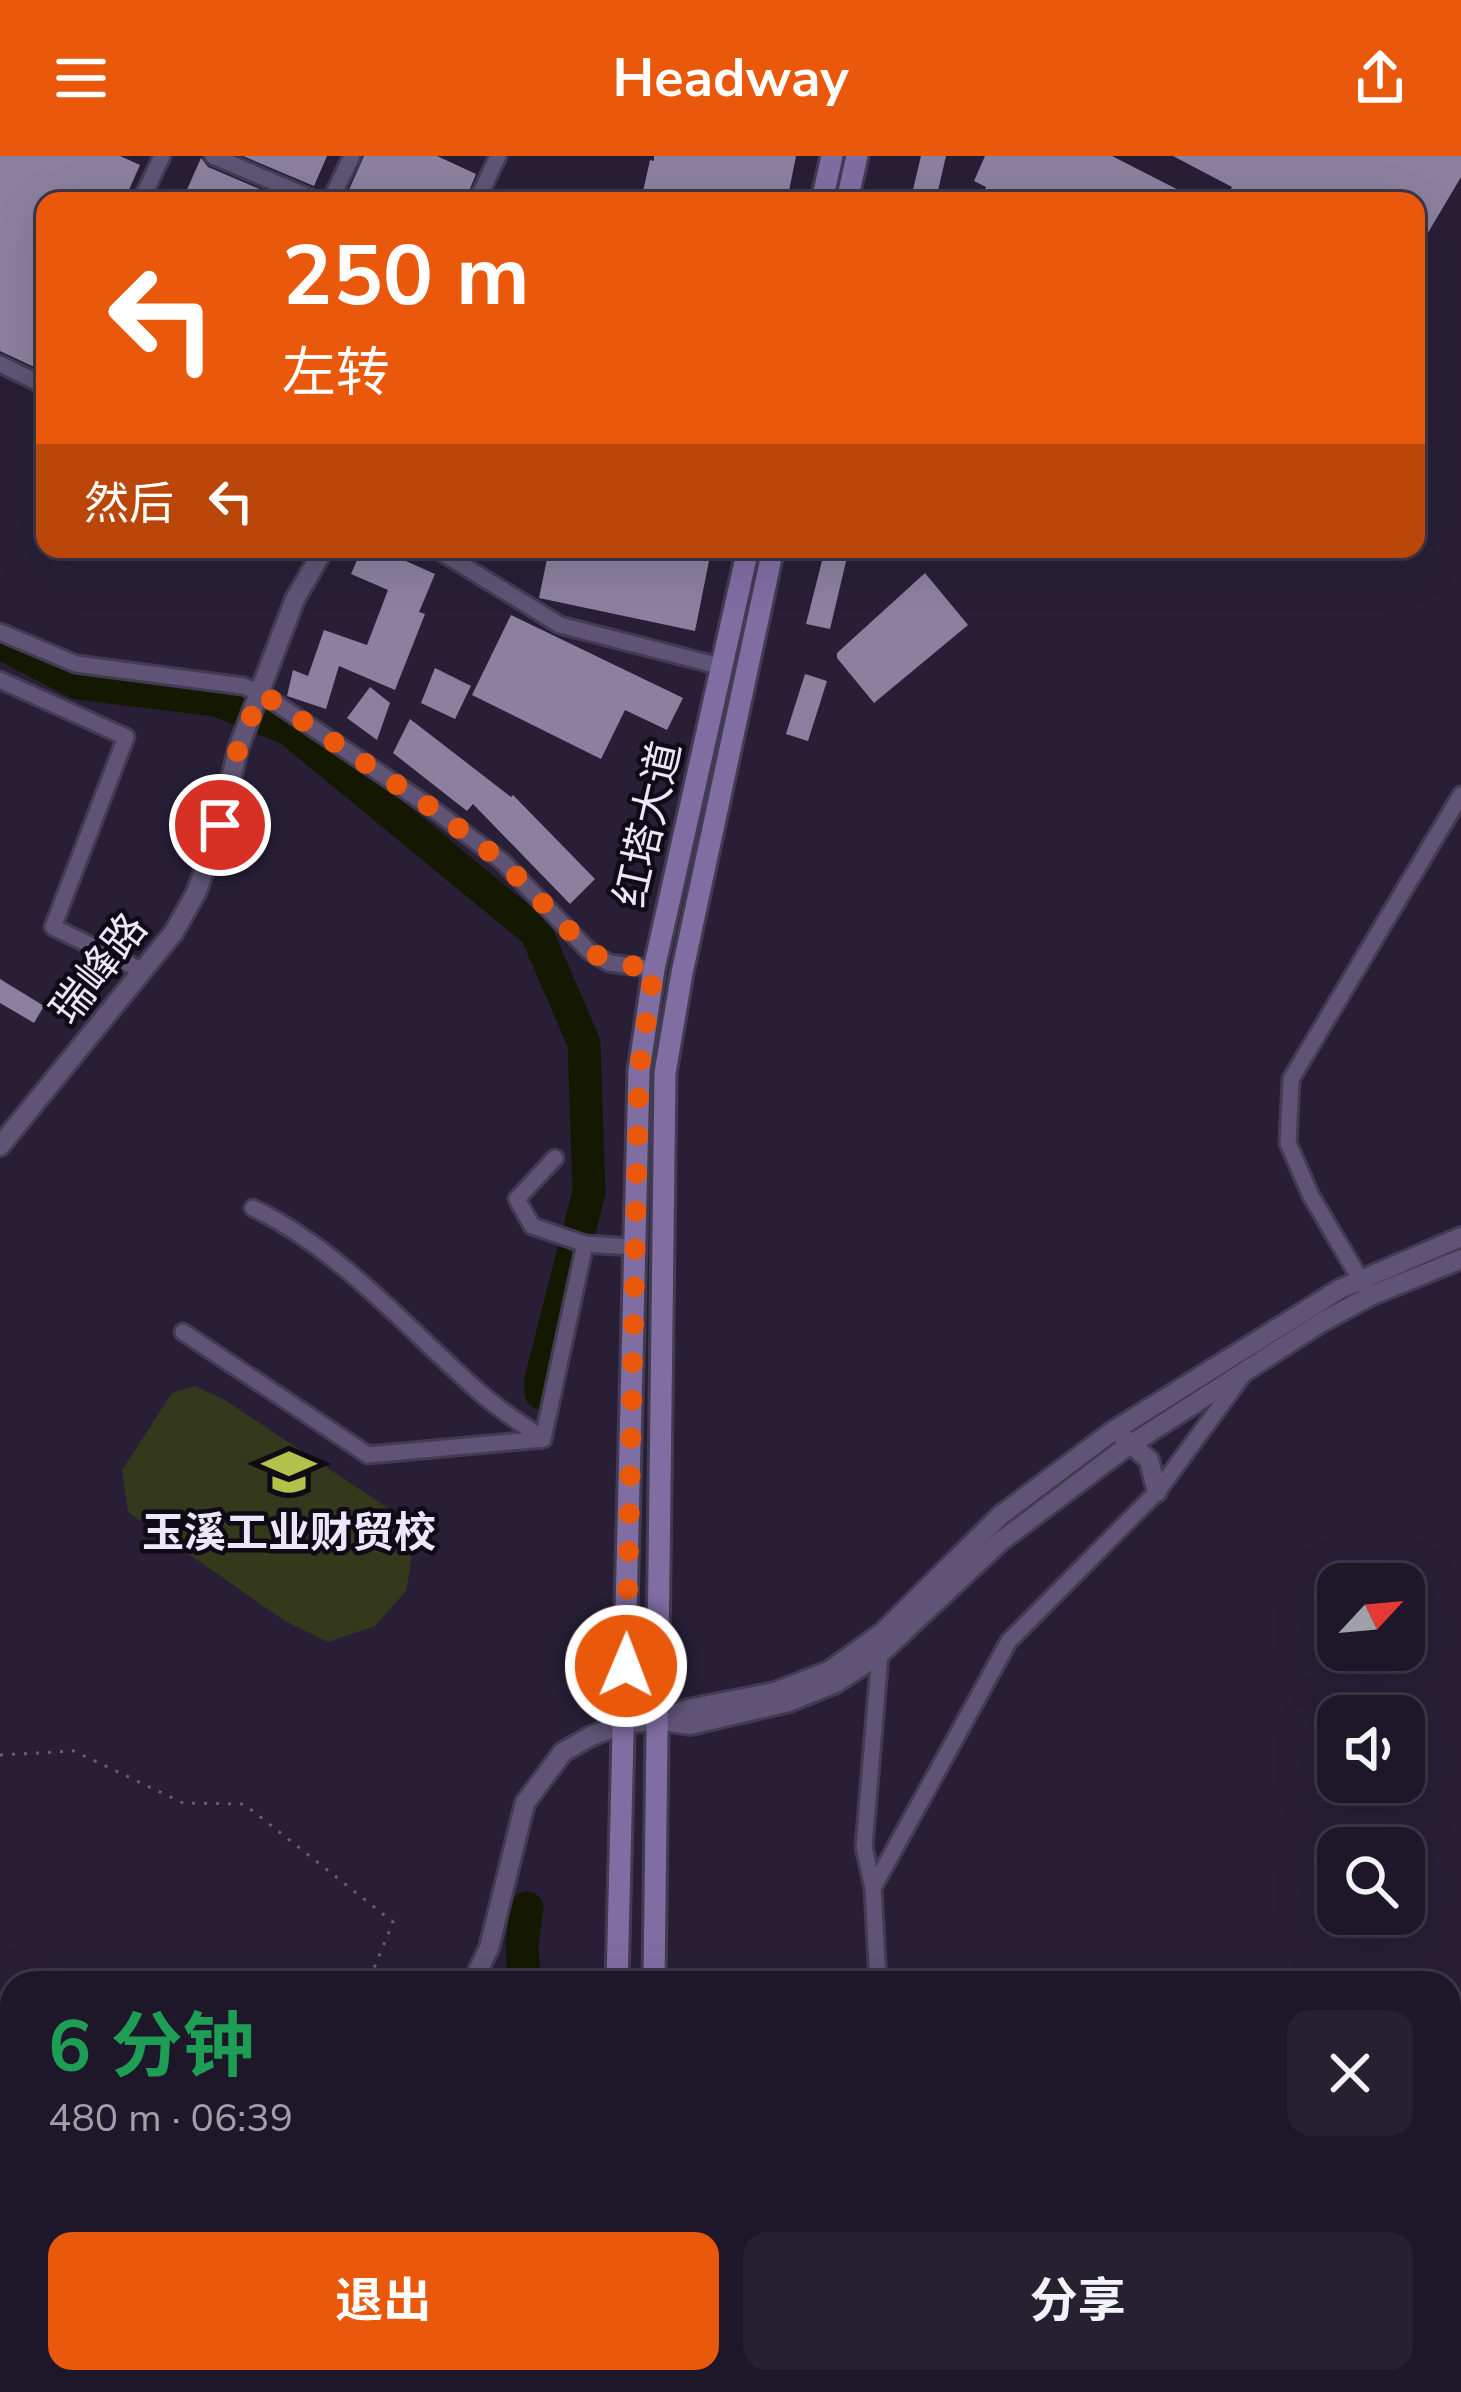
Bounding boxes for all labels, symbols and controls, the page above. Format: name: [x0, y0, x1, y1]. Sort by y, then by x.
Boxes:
text: Headway: [612, 41, 849, 115]
icon: menu: [48, 45, 114, 111]
icon: share: [1347, 45, 1413, 111]
text: 250 m: [282, 219, 530, 334]
icon: left: [84, 240, 240, 396]
text: 左转: [282, 336, 390, 410]
icon: left: [198, 468, 264, 534]
text: 然后: [84, 474, 174, 535]
street label: 红塔大道: [602, 736, 695, 913]
pin: [169, 774, 271, 876]
icon: arrive: [187, 792, 253, 858]
street label: 瑞峰路: [38, 902, 160, 1036]
school or university icon: 玉溪工业财贸校: [260, 1443, 318, 1501]
place label: 玉溪工业财贸校: [142, 1505, 436, 1562]
north arrow: [1317, 1563, 1425, 1671]
map controls: [1317, 1563, 1425, 1935]
position arrow: [563, 1603, 689, 1729]
button: sound: [1317, 1695, 1425, 1803]
button: search: [1317, 1827, 1425, 1935]
text: 6 分钟: [48, 1998, 255, 2096]
button: close: [1287, 2010, 1413, 2136]
text: 480 m · 06:39: [48, 2092, 293, 2145]
button: 退出: [48, 2232, 719, 2370]
button: 分享: [743, 2232, 1413, 2370]

